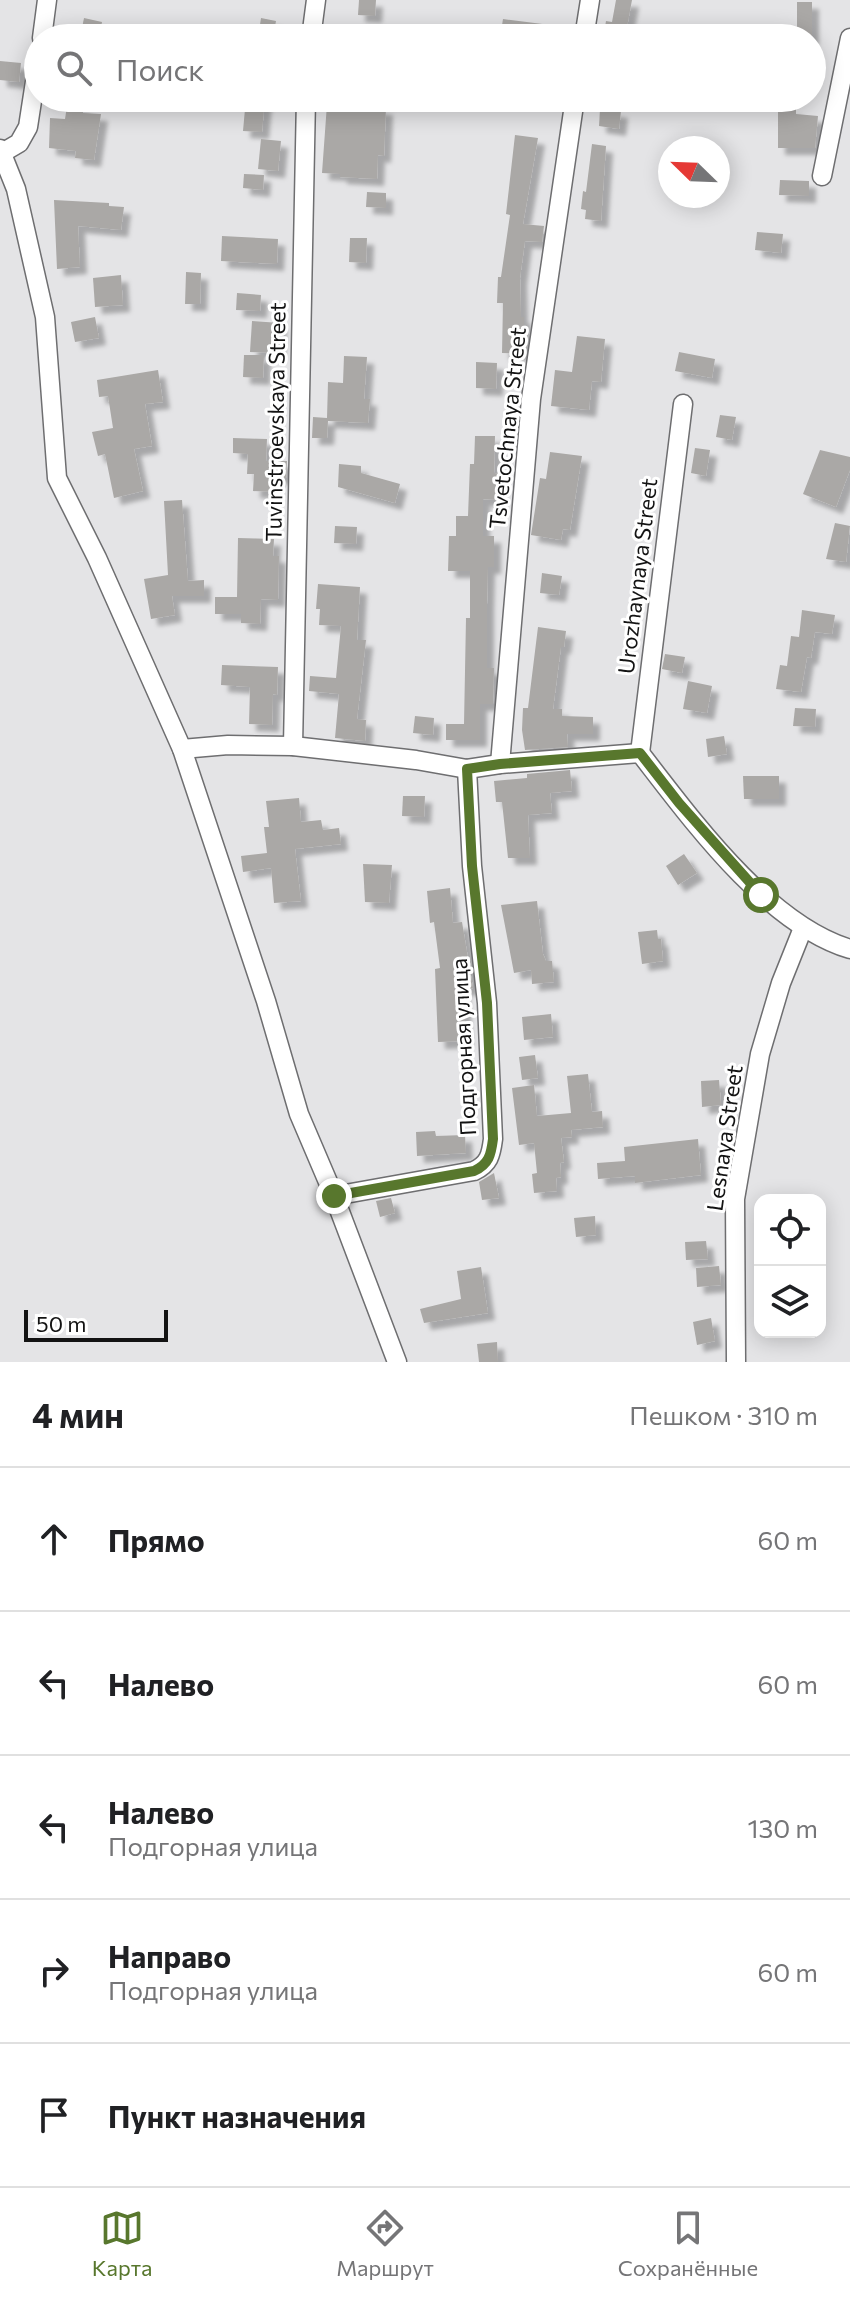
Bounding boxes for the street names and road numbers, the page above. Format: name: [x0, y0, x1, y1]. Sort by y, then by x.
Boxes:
street label: Tuvinstroevskaya Street: [259, 302, 291, 542]
street label: Tsvetochnaya Street: [483, 326, 531, 530]
street label: Urozhaynaya Street: [612, 477, 662, 675]
street label: Подгорная улица: [445, 958, 481, 1136]
street label: Lesnaya Street: [700, 1063, 748, 1213]

